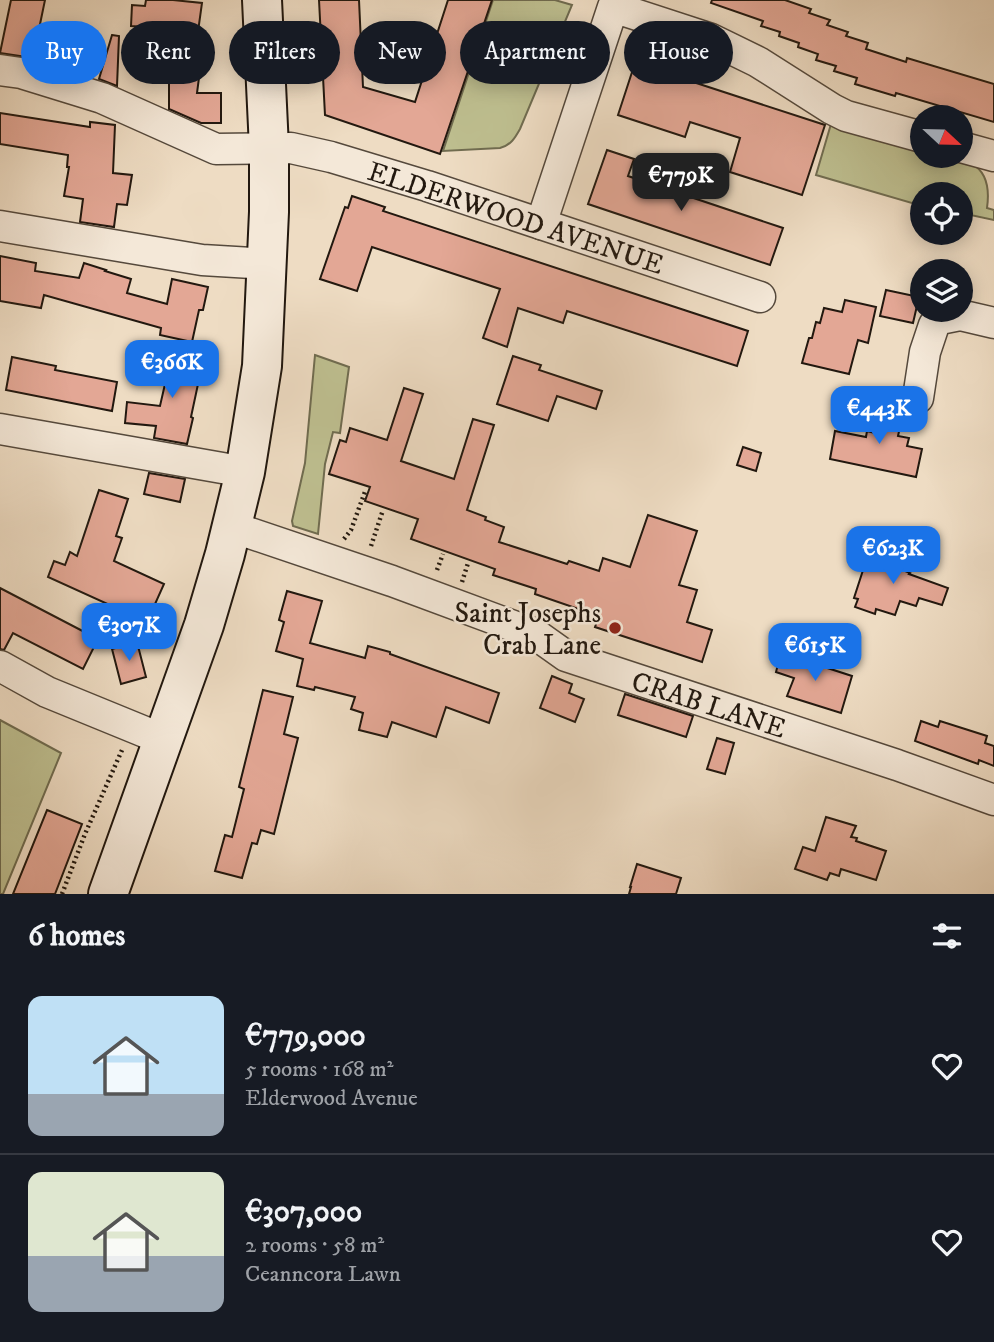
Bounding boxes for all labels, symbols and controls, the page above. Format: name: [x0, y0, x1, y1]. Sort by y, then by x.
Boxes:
chip: Buy: [21, 21, 107, 84]
chip: Rent: [121, 21, 215, 84]
chip: Filters: [229, 21, 340, 84]
chip: New: [354, 21, 446, 84]
chip: Apartment: [460, 21, 610, 84]
chip: House: [624, 21, 733, 84]
north arrow: [910, 105, 973, 168]
map controls: [910, 105, 973, 322]
street label: ELDERWOOD AVENUE: [363, 154, 668, 283]
pin: €779K: [632, 154, 730, 213]
text: €779K: [648, 161, 714, 190]
button: locate: [910, 182, 973, 245]
button: layers: [910, 259, 973, 322]
pin: €366K: [123, 340, 221, 400]
text: €366K: [141, 348, 203, 377]
pin: €443K: [830, 386, 928, 446]
text: €443K: [847, 394, 911, 423]
pin: €623K: [844, 526, 942, 586]
text: €623K: [862, 534, 924, 563]
place label: Saint Josephs Crab Lane: [455, 596, 601, 663]
pin: €307K: [80, 604, 178, 663]
text: €307K: [98, 611, 160, 640]
marker: Saint Josephs Crab Lane: [607, 620, 623, 636]
pin: €615K: [766, 624, 864, 683]
text: €615K: [784, 631, 846, 660]
street label: CRAB LANE: [627, 664, 790, 747]
icon: filters: [928, 917, 966, 955]
text: 6 homes: [28, 918, 125, 955]
text: €779,000: [245, 1018, 366, 1055]
icon: home: [84, 1024, 168, 1108]
icon: heart: [928, 1047, 966, 1085]
text: 5 rooms · 168 m²: [245, 1055, 393, 1084]
text: Elderwood Avenue: [245, 1084, 418, 1113]
text: €307,000: [245, 1194, 362, 1231]
icon: home: [84, 1200, 168, 1284]
icon: heart: [928, 1223, 966, 1261]
text: 2 rooms · 58 m²: [245, 1231, 384, 1260]
text: Ceanncora Lawn: [245, 1260, 401, 1289]

